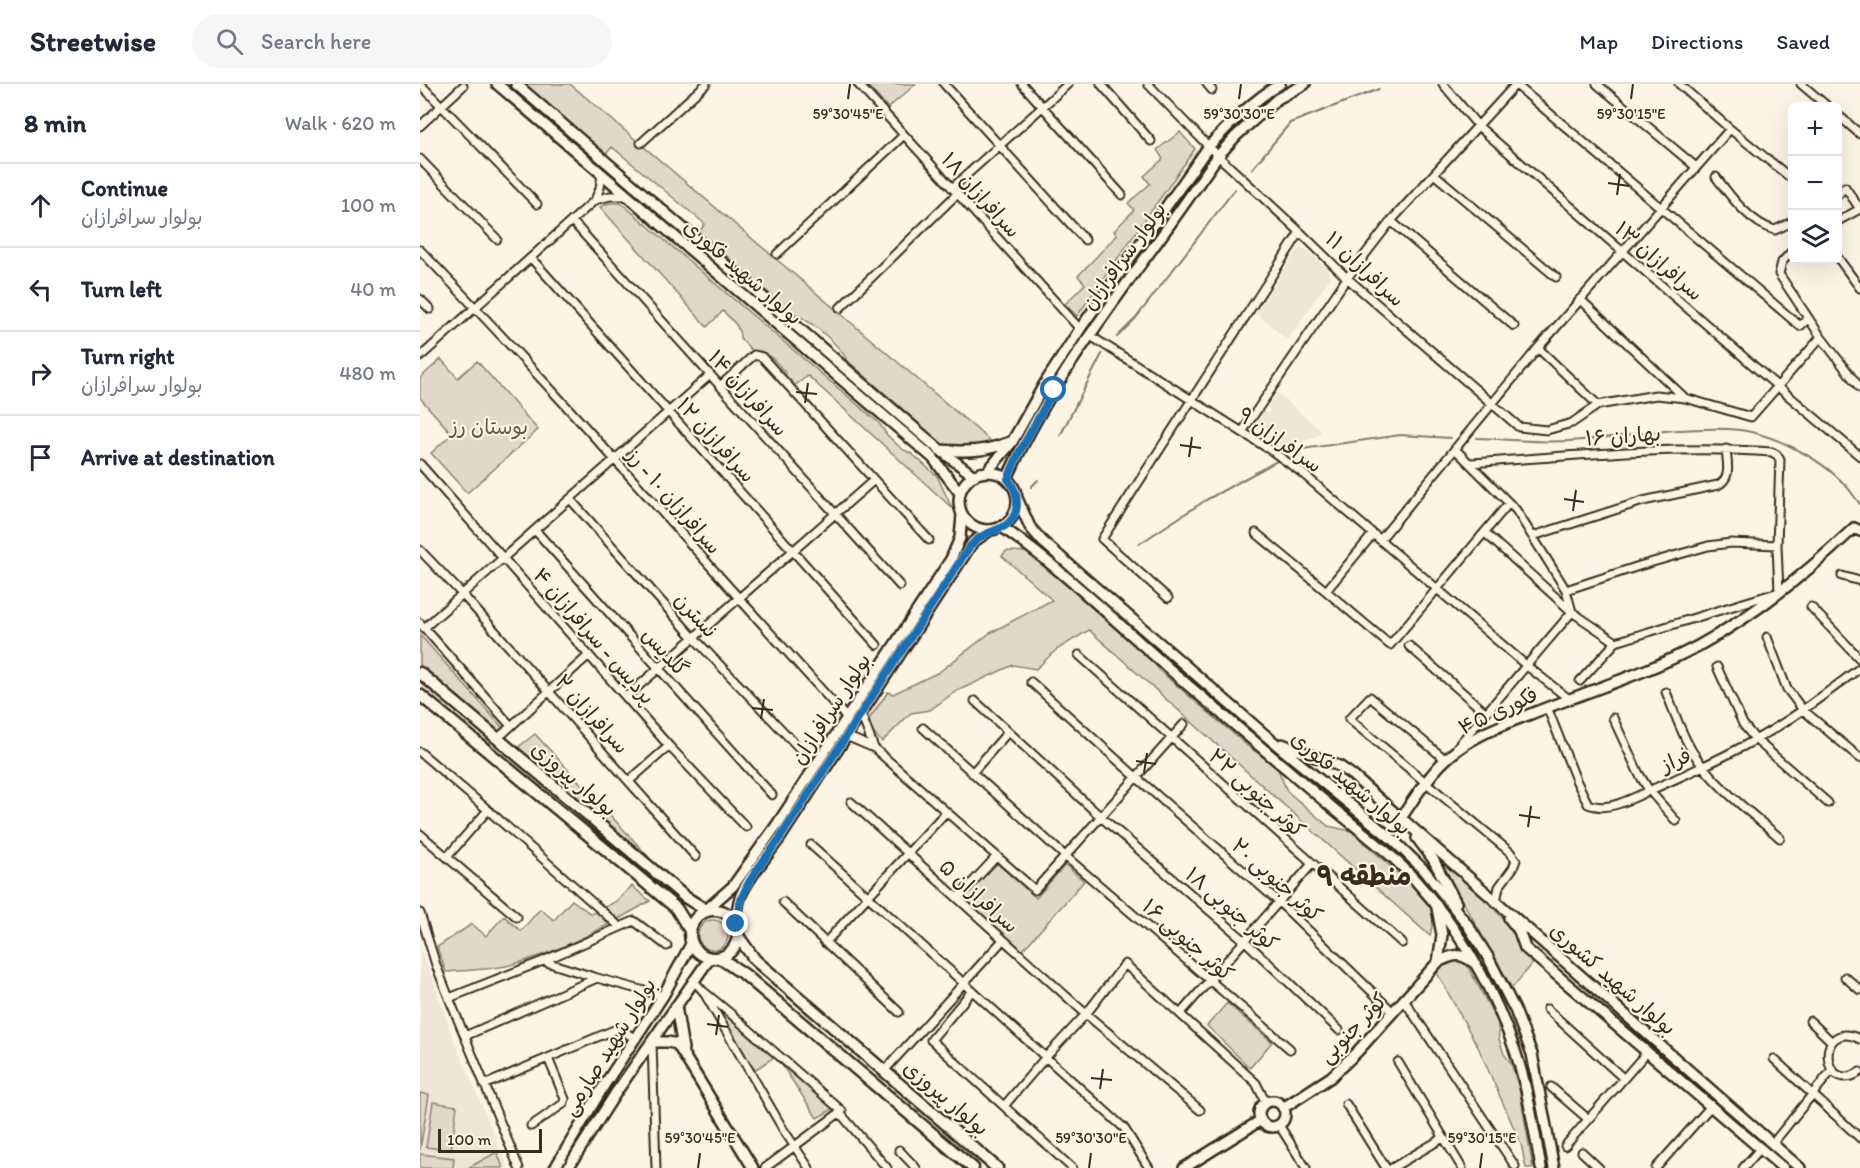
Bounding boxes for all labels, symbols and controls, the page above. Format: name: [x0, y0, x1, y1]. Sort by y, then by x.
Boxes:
search box: [192, 14, 612, 68]
text: Streetwise: [30, 24, 156, 58]
icon: search: [213, 25, 246, 58]
text: Search here: [261, 28, 371, 55]
text: Map: [1580, 29, 1618, 54]
text: Directions: [1651, 29, 1743, 54]
text: Saved: [1776, 29, 1830, 54]
map controls: [1788, 102, 1842, 264]
button: +: [1788, 102, 1842, 156]
text: 59°30'45"E: [813, 105, 884, 123]
text: 59°30'30"E: [1203, 105, 1275, 123]
text: 59°30'15"E: [1597, 105, 1665, 123]
text: 8 min: [24, 107, 86, 139]
text: Walk · 620 m: [285, 111, 396, 135]
street label: سرافرازان ۱۸: [937, 147, 1026, 242]
button: −: [1788, 156, 1842, 210]
text: Continue: [81, 175, 168, 202]
icon: ahead: [24, 189, 57, 222]
text: 100 m: [341, 193, 396, 217]
street label: بولوار سرافرازان: [1076, 197, 1173, 316]
text: بولوار سرافرازان: [81, 205, 203, 229]
button: layers: [1788, 210, 1842, 264]
street label: بولوار شهید فکوری: [678, 213, 808, 331]
street label: سرافرازان ۱۳: [1610, 216, 1708, 306]
street label: سرافرازان ۱۱: [1321, 226, 1410, 312]
icon: left: [24, 273, 57, 306]
text: Turn left: [81, 276, 162, 303]
text: 40 m: [350, 277, 396, 301]
text: Turn right: [81, 343, 175, 370]
street label: سرافرازان ۱۴: [703, 345, 793, 441]
icon: right: [24, 357, 57, 390]
text: 480 m: [339, 361, 396, 385]
text: بولوار سرافرازان: [81, 373, 203, 397]
route start: [1040, 376, 1066, 402]
street label: سرافرازان ۱۲: [672, 392, 761, 487]
street label: سرافرازان ۹: [1233, 402, 1327, 478]
park label: بوستان رز: [448, 414, 528, 440]
street label: بهاران ۱۶: [1584, 420, 1662, 452]
icon: arrive: [24, 441, 57, 474]
street label: سرافرازان ۱۰ - رز: [620, 441, 727, 559]
text: Arrive at destination: [81, 444, 275, 471]
street label: پردیس - سرافرازان ۴: [528, 562, 660, 710]
street label: نسترن: [670, 587, 723, 642]
street label: گلدیس: [637, 622, 694, 681]
street label: بولوار سرافرازان: [785, 648, 878, 770]
street label: سرافرازان ۲: [550, 669, 634, 758]
street label: فکوری ۴۵: [1454, 681, 1542, 741]
street label: بولوار شهید فکوری: [1285, 725, 1416, 841]
street label: بولوار پیروزی: [525, 736, 622, 823]
street label: فراز: [1655, 742, 1695, 778]
street label: کوثر جنوبی ۲۲: [1203, 743, 1311, 844]
street label: کوثر جنوبی ۲۰: [1225, 832, 1328, 928]
street label: سرافرازان ۵: [934, 853, 1024, 938]
district label: منطقه ۹: [1317, 859, 1411, 892]
street label: کوثر جنوبی ۱۸: [1179, 861, 1284, 957]
street label: کوثر جنوبی ۱۶: [1136, 893, 1239, 988]
route end: [722, 910, 748, 936]
street label: بولوار شهید کشوری: [1544, 917, 1681, 1042]
street label: بولوار شهید صارمی: [556, 973, 663, 1121]
street label: کوثر جنوبی: [1313, 987, 1394, 1069]
street label: بولوار پیروزی: [897, 1055, 994, 1142]
scale bar: [438, 1126, 542, 1154]
text: 59°30'45"E: [665, 1129, 736, 1147]
text: 59°30'30"E: [1055, 1129, 1127, 1147]
text: 59°30'15"E: [1448, 1129, 1516, 1147]
text: 100 m: [447, 1130, 491, 1149]

